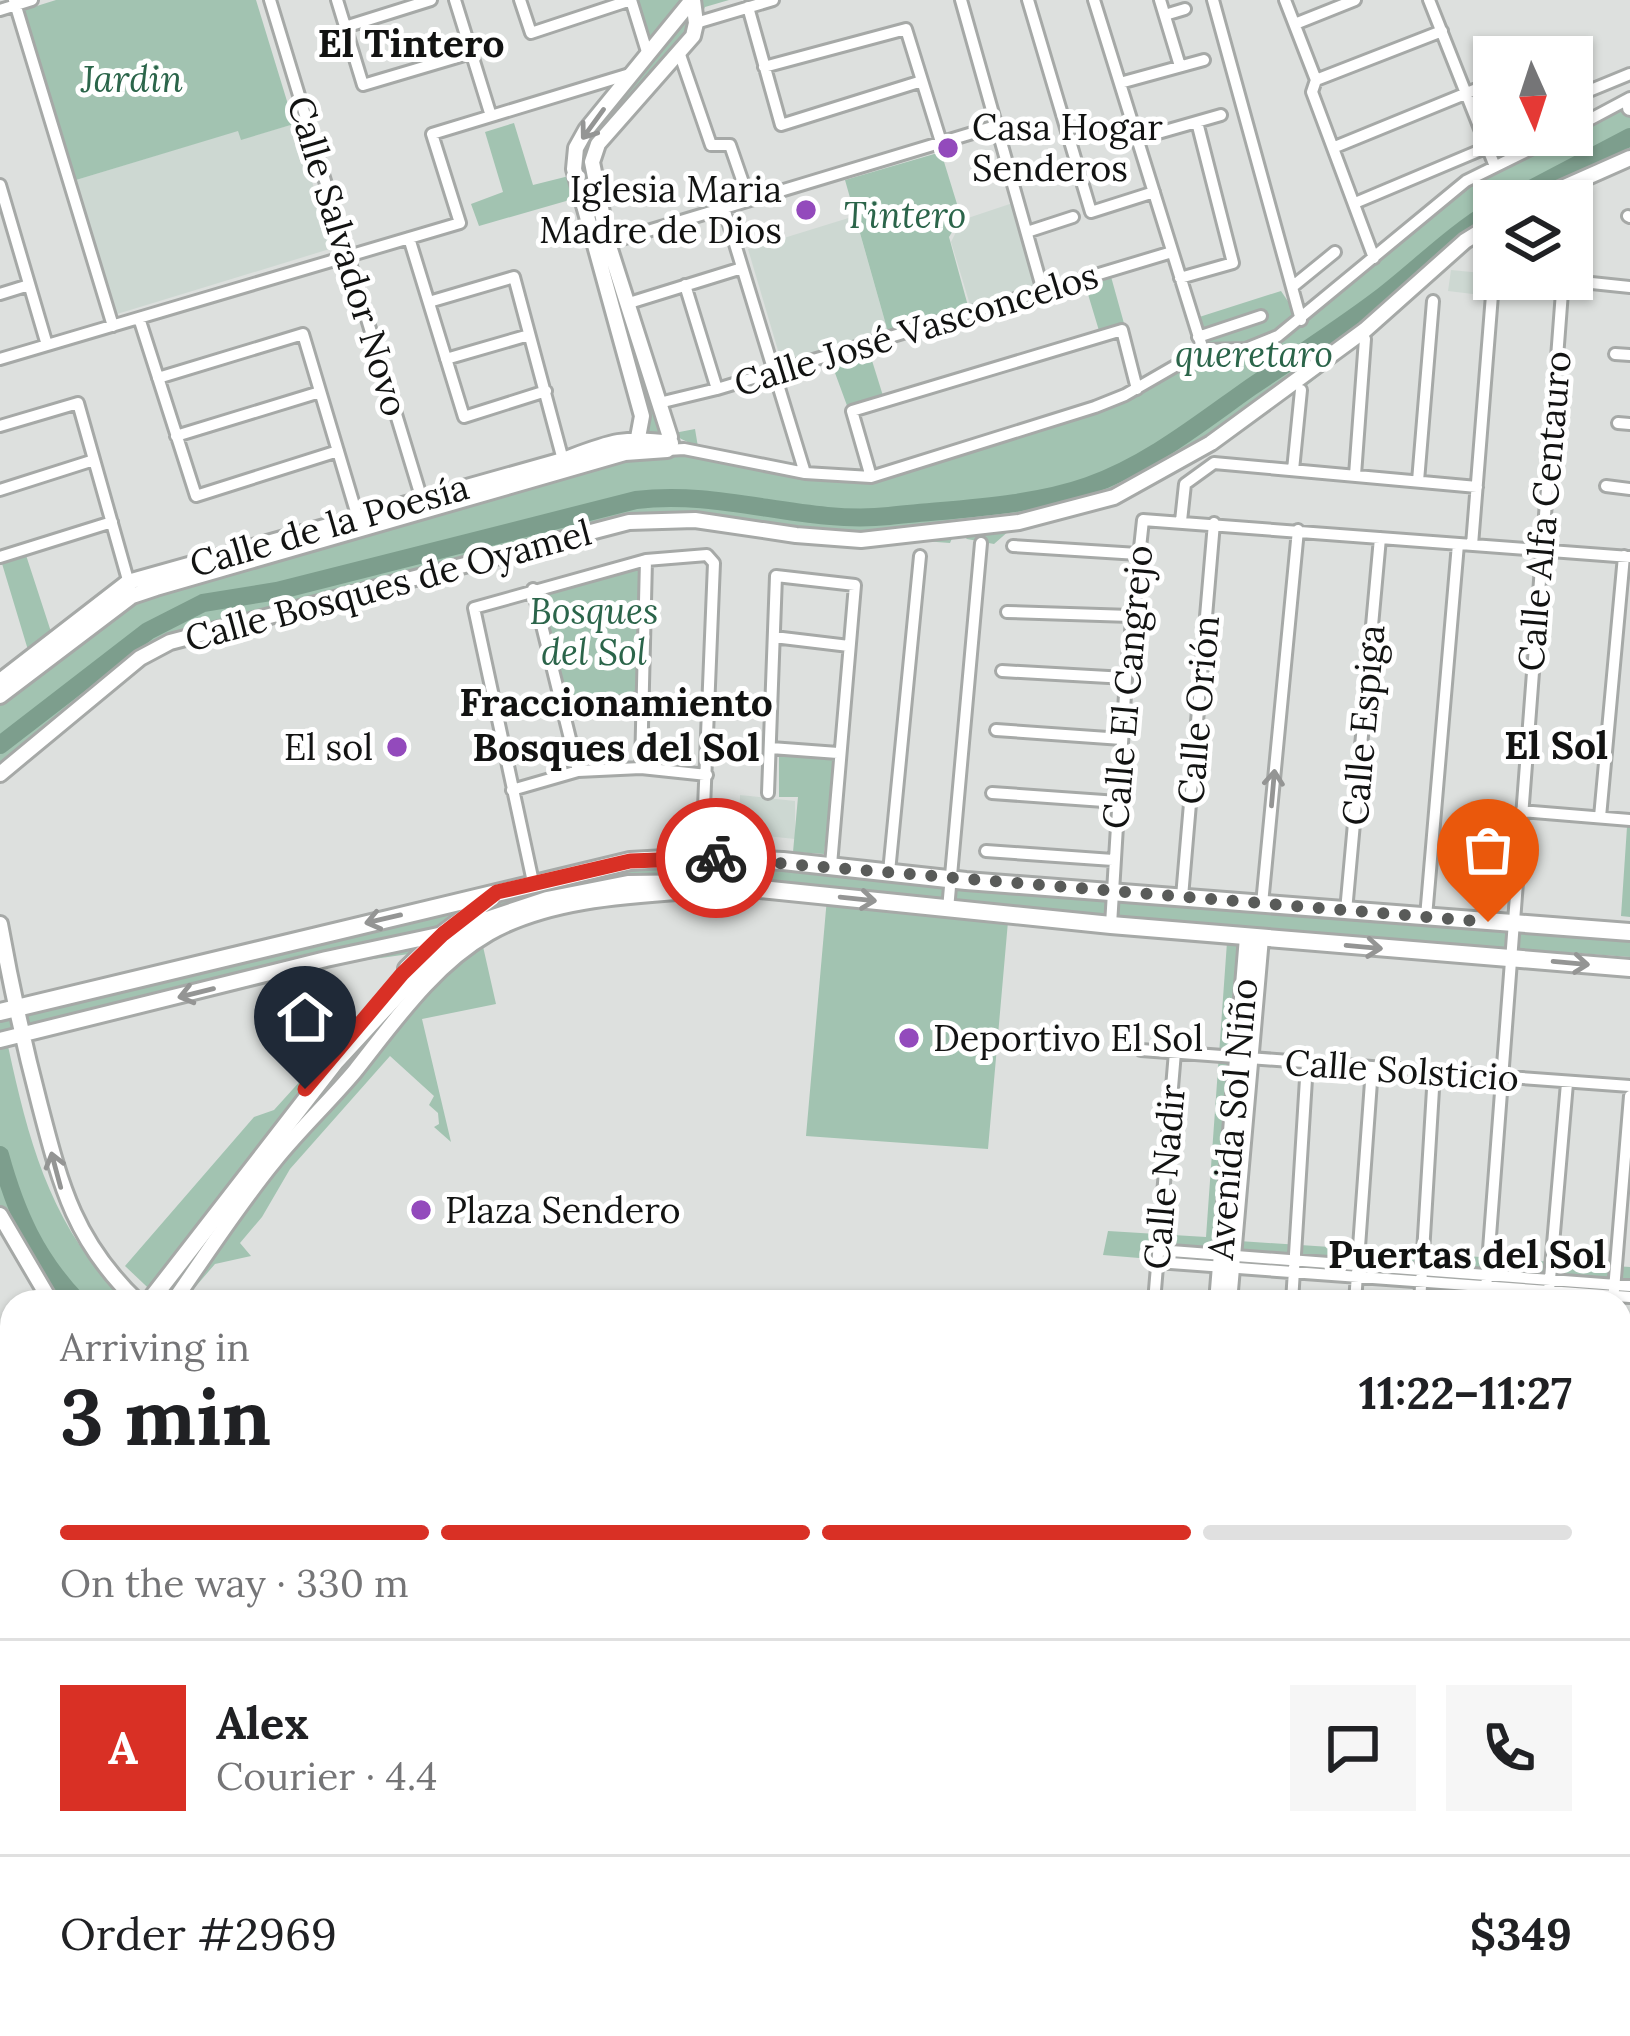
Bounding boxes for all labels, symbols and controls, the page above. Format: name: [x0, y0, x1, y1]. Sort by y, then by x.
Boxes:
district label: El Tintero: [318, 18, 504, 68]
north arrow: [1473, 36, 1593, 156]
map controls: [1473, 36, 1593, 300]
park label: Jardin: [80, 56, 183, 102]
street label: Calle Salvador Novo: [277, 91, 419, 421]
place label: Casa Hogar Senderos: [972, 104, 1163, 191]
one-way arrow: [580, 107, 606, 140]
marker: Casa Hogar Senderos: [935, 135, 961, 161]
place label: Iglesia Maria Madre de Dios: [539, 166, 782, 253]
button: layers: [1473, 180, 1593, 300]
park label: Tintero: [844, 192, 966, 238]
marker: Iglesia Maria Madre de Dios: [793, 197, 819, 223]
street label: Calle José Vasconcelos: [729, 252, 1103, 406]
park label: queretaro: [1175, 331, 1333, 377]
street label: Calle Alfa Centauro: [1507, 349, 1581, 673]
street label: Calle de la Poesía: [184, 463, 474, 587]
street label: Calle Bosques de Oyamel: [180, 509, 596, 661]
street label: Calle El Cangrejo: [1092, 543, 1162, 831]
park label: Bosques del Sol: [529, 588, 659, 675]
street label: Calle Orión: [1167, 614, 1229, 806]
street label: Calle Espiga: [1331, 623, 1395, 827]
district label: Fraccionamiento Bosques del Sol: [459, 677, 773, 772]
district label: El Sol: [1504, 720, 1608, 770]
place label: El sol: [284, 724, 373, 770]
marker: El sol: [384, 734, 410, 760]
one-way arrow: [1262, 769, 1285, 808]
courier: [656, 798, 776, 918]
pin: [1437, 799, 1539, 922]
icon: bag: [1455, 817, 1521, 883]
icon: bike: [683, 825, 749, 891]
one-way arrow: [838, 889, 877, 911]
one-way arrow: [365, 909, 403, 931]
one-way arrow: [1344, 936, 1383, 959]
one-way arrow: [1551, 952, 1590, 975]
pin: [254, 966, 356, 1089]
street label: Avenida Sol Niño: [1197, 977, 1267, 1262]
one-way arrow: [178, 983, 216, 1005]
icon: home: [272, 984, 338, 1050]
place label: Deportivo El Sol: [933, 1015, 1203, 1061]
marker: Deportivo El Sol: [896, 1025, 922, 1051]
street label: Calle Solsticio: [1283, 1039, 1521, 1101]
street label: Calle Nadir: [1133, 1082, 1195, 1271]
one-way arrow: [44, 1152, 66, 1190]
place label: Plaza Sendero: [445, 1187, 681, 1233]
marker: Plaza Sendero: [408, 1197, 434, 1223]
district label: Puertas del Sol: [1328, 1229, 1606, 1279]
text: Arriving in: [60, 1322, 250, 1372]
text: 11:22–11:27: [1359, 1364, 1572, 1421]
text: 3 min: [60, 1367, 271, 1466]
text: On the way · 330 m: [60, 1558, 409, 1608]
button: chat: [1290, 1685, 1416, 1811]
button: phone: [1446, 1685, 1572, 1811]
text: Alex: [216, 1694, 309, 1751]
text: A: [108, 1719, 138, 1776]
text: Courier · 4.4: [216, 1751, 437, 1801]
text: Order #2969: [60, 1905, 337, 1962]
text: $349: [1470, 1905, 1572, 1962]

